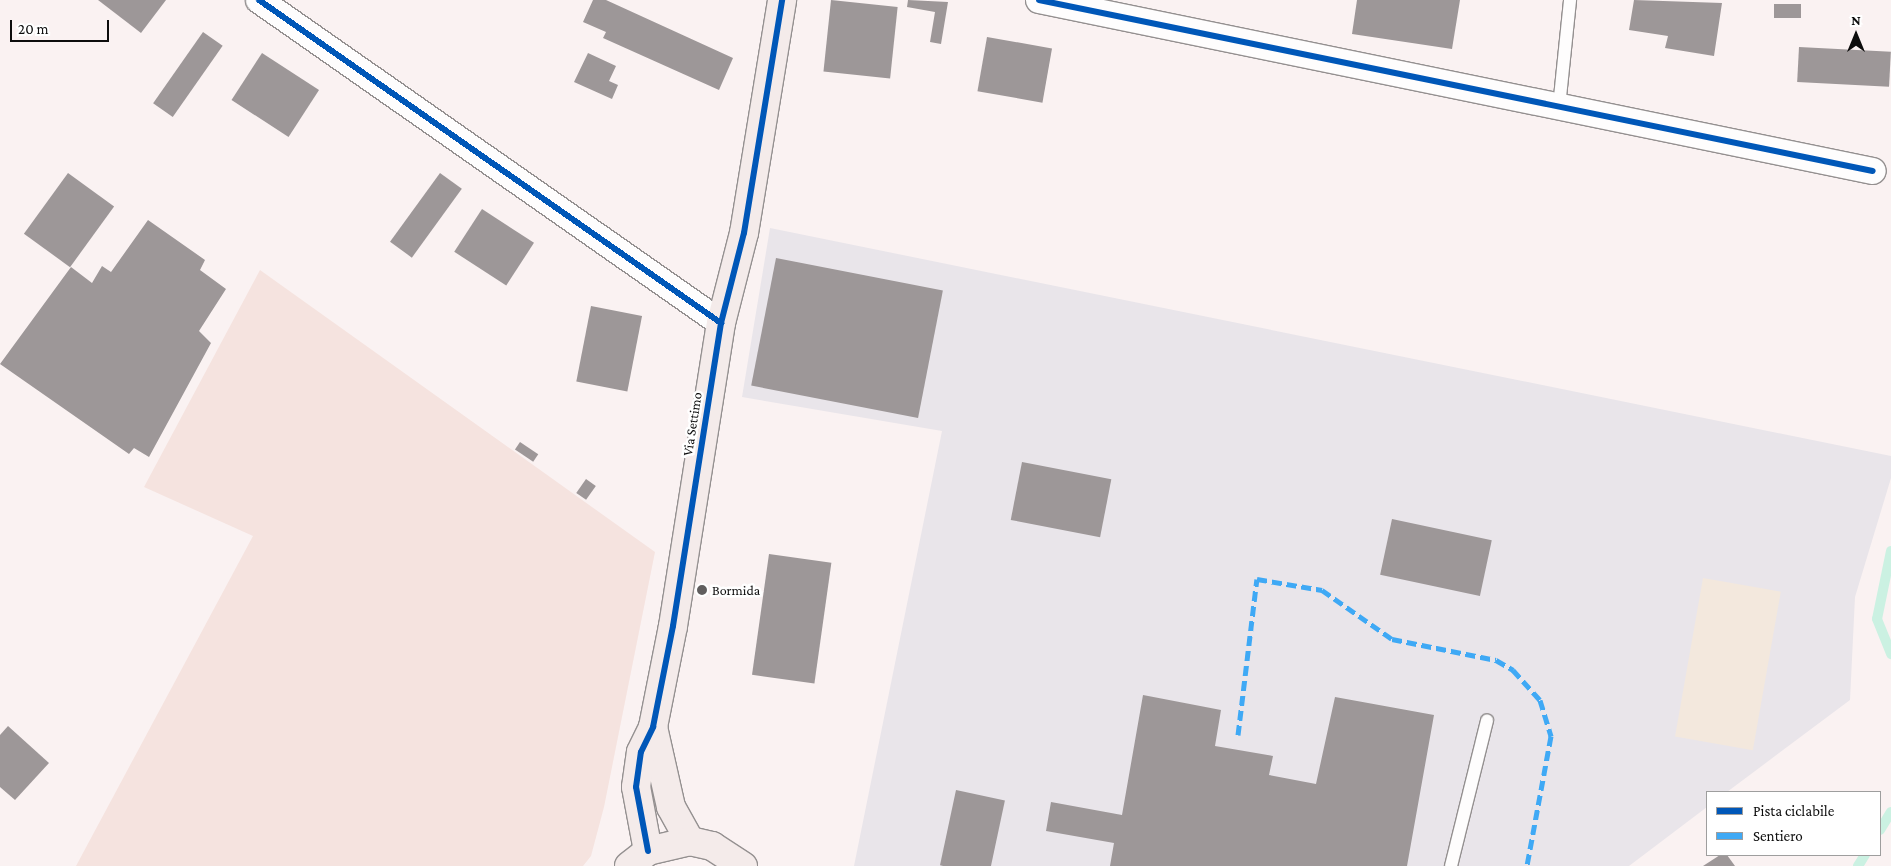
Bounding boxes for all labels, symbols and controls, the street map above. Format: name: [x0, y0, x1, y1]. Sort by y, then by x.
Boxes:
scale bar: [12, 10, 111, 42]
north arrow: [1831, 10, 1881, 60]
text: N: [1851, 12, 1861, 28]
text: 20 m: [18, 21, 49, 37]
street label: Via Settimo: [679, 391, 705, 457]
place label: Bormida: [712, 582, 760, 598]
marker: Bormida: [696, 584, 708, 596]
legend: [1706, 791, 1881, 856]
text: Pista ciclabile: [1753, 803, 1834, 819]
text: Sentiero: [1753, 828, 1803, 844]

